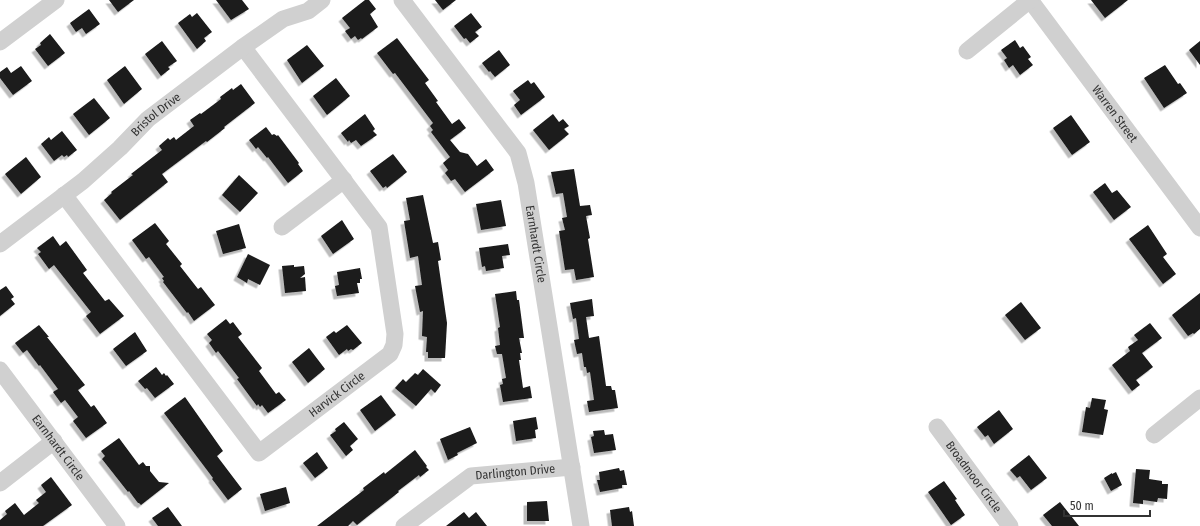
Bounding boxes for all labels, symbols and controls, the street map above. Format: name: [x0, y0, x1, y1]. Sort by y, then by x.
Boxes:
street label: Warren Street: [1089, 83, 1141, 145]
street label: Bristol Drive: [128, 90, 183, 139]
street label: Earnhardt Circle: [523, 204, 549, 284]
street label: Harvick Circle: [306, 368, 368, 420]
street label: Earnhardt Circle: [29, 412, 87, 483]
street label: Broadmoor Circle: [943, 439, 1005, 515]
street label: Darlington Drive: [475, 462, 556, 483]
scale bar: [1064, 492, 1150, 518]
text: 50 m: [1070, 499, 1094, 513]

